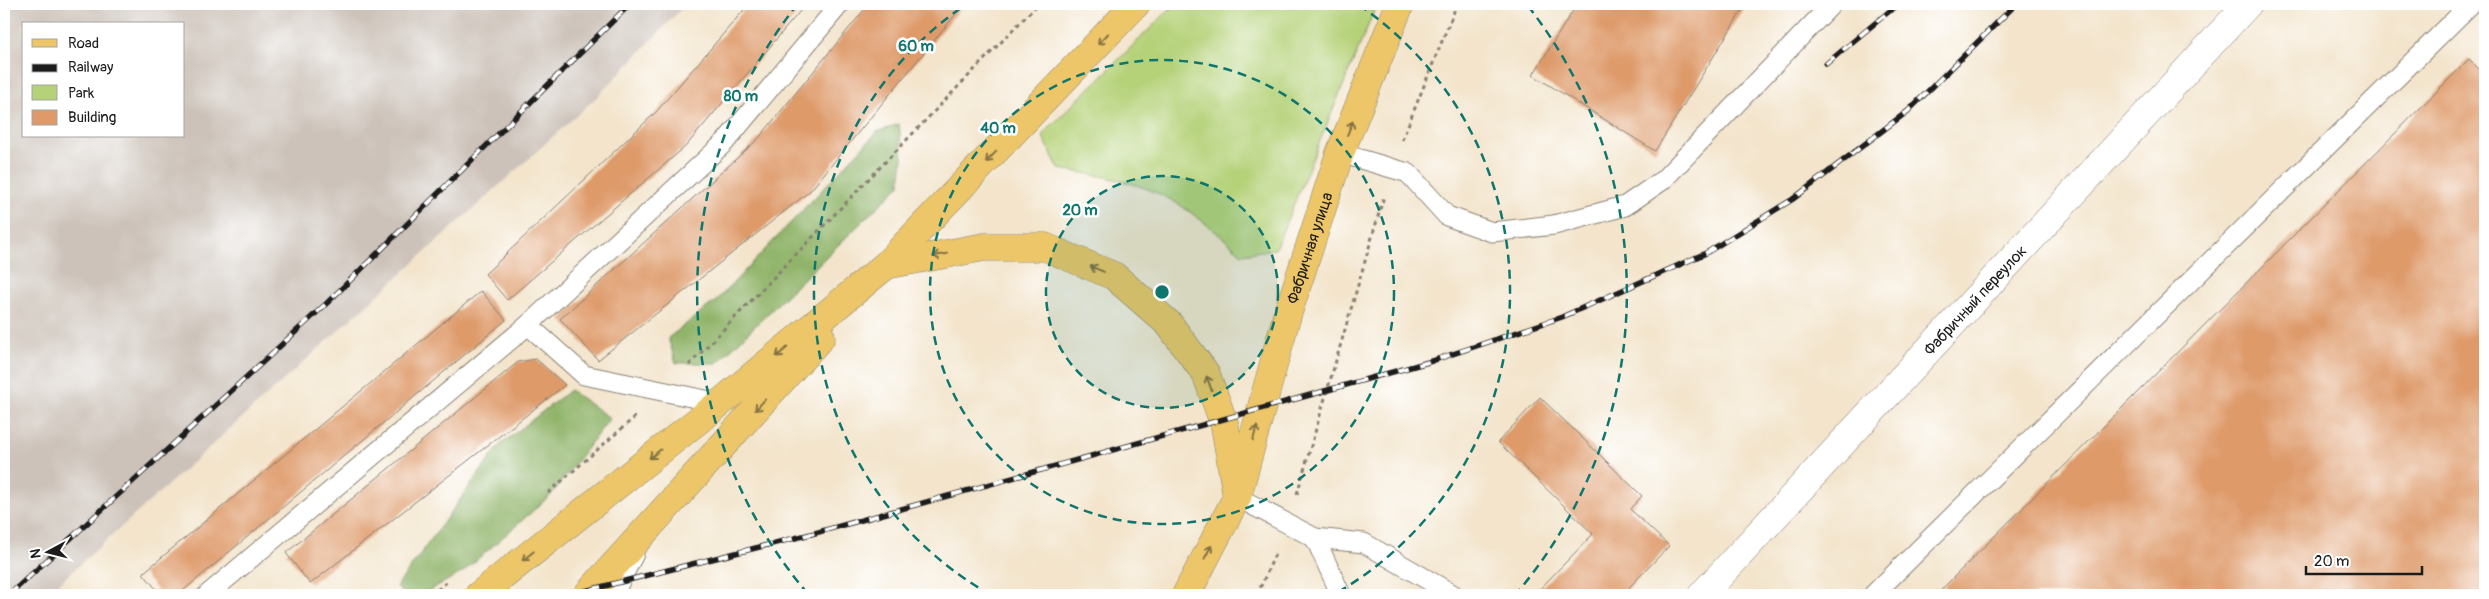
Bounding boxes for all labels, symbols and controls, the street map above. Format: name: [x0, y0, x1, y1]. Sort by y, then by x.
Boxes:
legend: [22, 22, 185, 138]
one-way arrow: [1097, 33, 1109, 46]
text: Road: [68, 34, 99, 53]
text: 60 m: [898, 37, 934, 56]
text: Railway: [68, 58, 114, 77]
text: Park: [68, 84, 95, 103]
text: 80 m: [724, 87, 758, 106]
text: Building: [68, 108, 116, 127]
text: 40 m: [980, 119, 1016, 138]
one-way arrow: [1346, 121, 1355, 136]
one-way arrow: [985, 151, 997, 163]
street label: Фабричная улица: [1283, 190, 1338, 306]
text: 20 m: [1062, 201, 1098, 220]
street label: Фабричный переулок: [1920, 241, 2031, 360]
one-way arrow: [932, 250, 948, 260]
one-way arrow: [1090, 263, 1105, 272]
centre of rings: [1153, 283, 1171, 301]
one-way arrow: [775, 346, 788, 357]
one-way arrow: [1204, 375, 1213, 391]
one-way arrow: [754, 398, 766, 411]
one-way arrow: [1251, 426, 1260, 442]
one-way arrow: [649, 449, 662, 460]
north arrow: [22, 526, 72, 576]
scale bar: [2306, 544, 2423, 576]
one-way arrow: [1204, 545, 1214, 560]
text: N: [27, 548, 45, 559]
one-way arrow: [522, 550, 535, 561]
text: 20 m: [2314, 552, 2349, 571]

